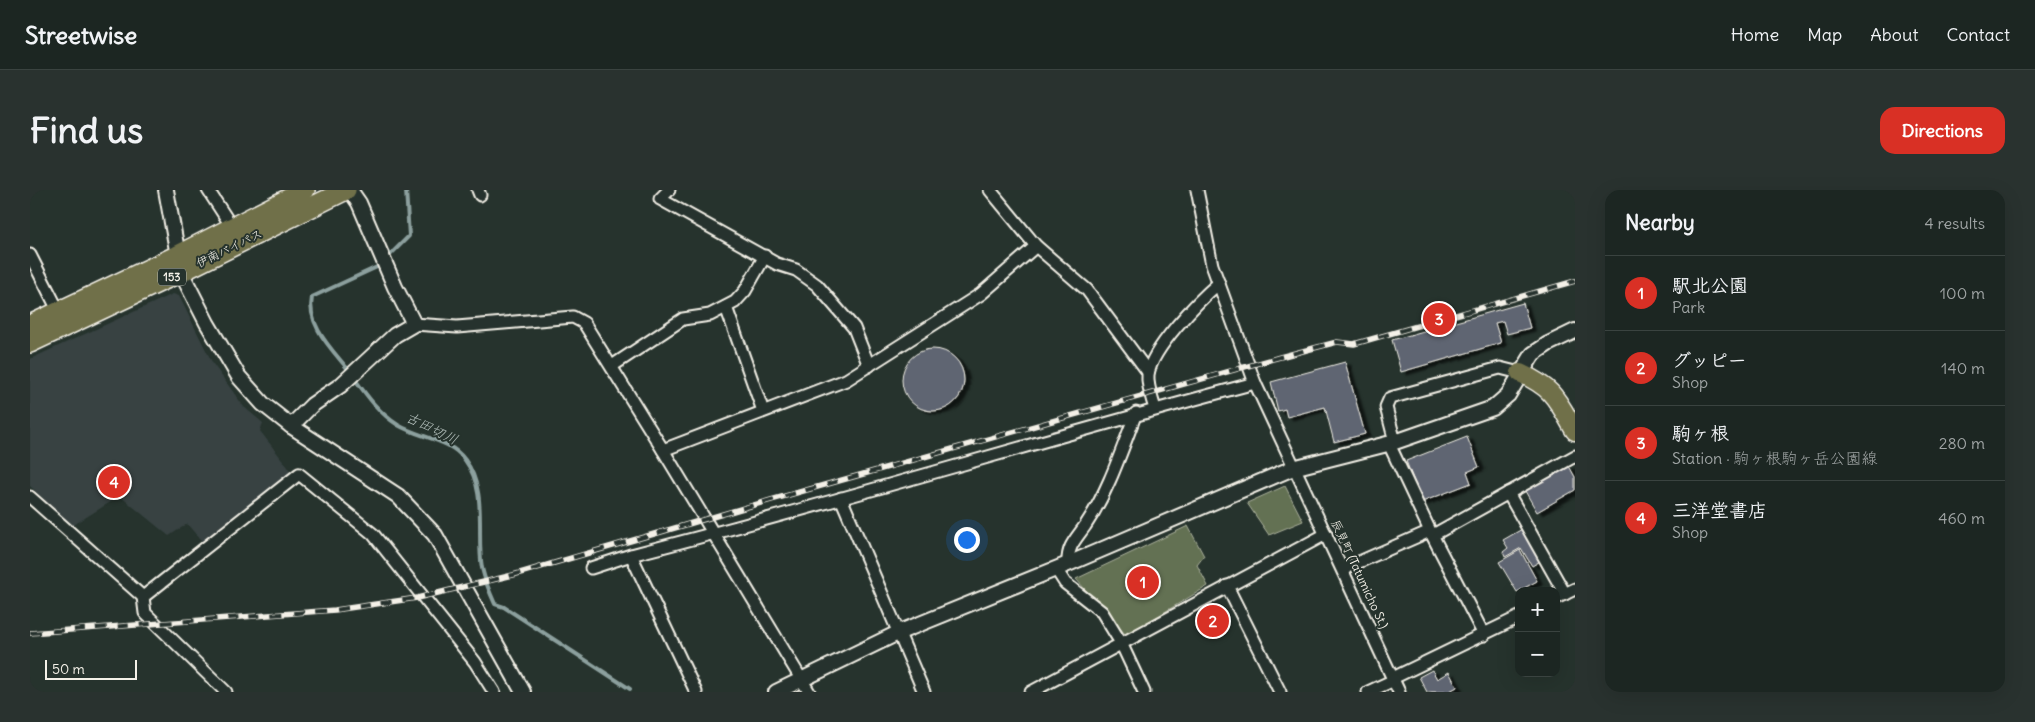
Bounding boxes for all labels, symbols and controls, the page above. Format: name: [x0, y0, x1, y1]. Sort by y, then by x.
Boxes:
text: Streetwise: [25, 20, 137, 50]
text: Home: [1731, 23, 1779, 46]
text: Map: [1807, 23, 1842, 46]
text: About: [1870, 23, 1918, 46]
text: Contact: [1946, 23, 2010, 46]
button: Directions: [1880, 107, 2005, 154]
text: Find us: [30, 108, 143, 152]
text: Nearby: [1625, 209, 1695, 236]
text: 4 results: [1924, 213, 1985, 233]
street label: 伊南バイパス: [193, 226, 265, 270]
road number: 153: [158, 268, 186, 285]
text: 駅北公園: [1672, 273, 1748, 297]
text: 1: [1638, 283, 1644, 303]
text: 100 m: [1940, 283, 1985, 303]
text: Park: [1672, 297, 1705, 317]
pin: 3: [1423, 300, 1455, 338]
text: グッピー: [1672, 348, 1746, 372]
text: 2: [1637, 358, 1645, 378]
text: 140 m: [1941, 358, 1985, 378]
text: Shop: [1672, 372, 1708, 392]
water label: 古田切川: [403, 408, 461, 448]
text: 駒ヶ根: [1672, 421, 1729, 445]
text: 3: [1636, 433, 1646, 453]
text: 280 m: [1939, 433, 1985, 453]
text: Station · 駒ヶ根駒ヶ岳公園線: [1672, 448, 1878, 468]
pin: 4: [98, 463, 130, 501]
text: 三洋堂書店: [1672, 498, 1767, 522]
text: 4: [1636, 508, 1646, 528]
text: 460 m: [1938, 508, 1985, 528]
street label: 辰見町 (Tatumicho St.): [1328, 517, 1392, 631]
text: Shop: [1672, 522, 1708, 542]
your location: [954, 527, 980, 553]
pin: 1: [1127, 563, 1159, 601]
map controls: [1515, 587, 1560, 677]
button: +: [1515, 587, 1560, 632]
pin: 2: [1197, 602, 1229, 640]
button: −: [1515, 632, 1560, 677]
scale bar: [45, 657, 138, 680]
text: 50 m: [52, 660, 85, 678]

